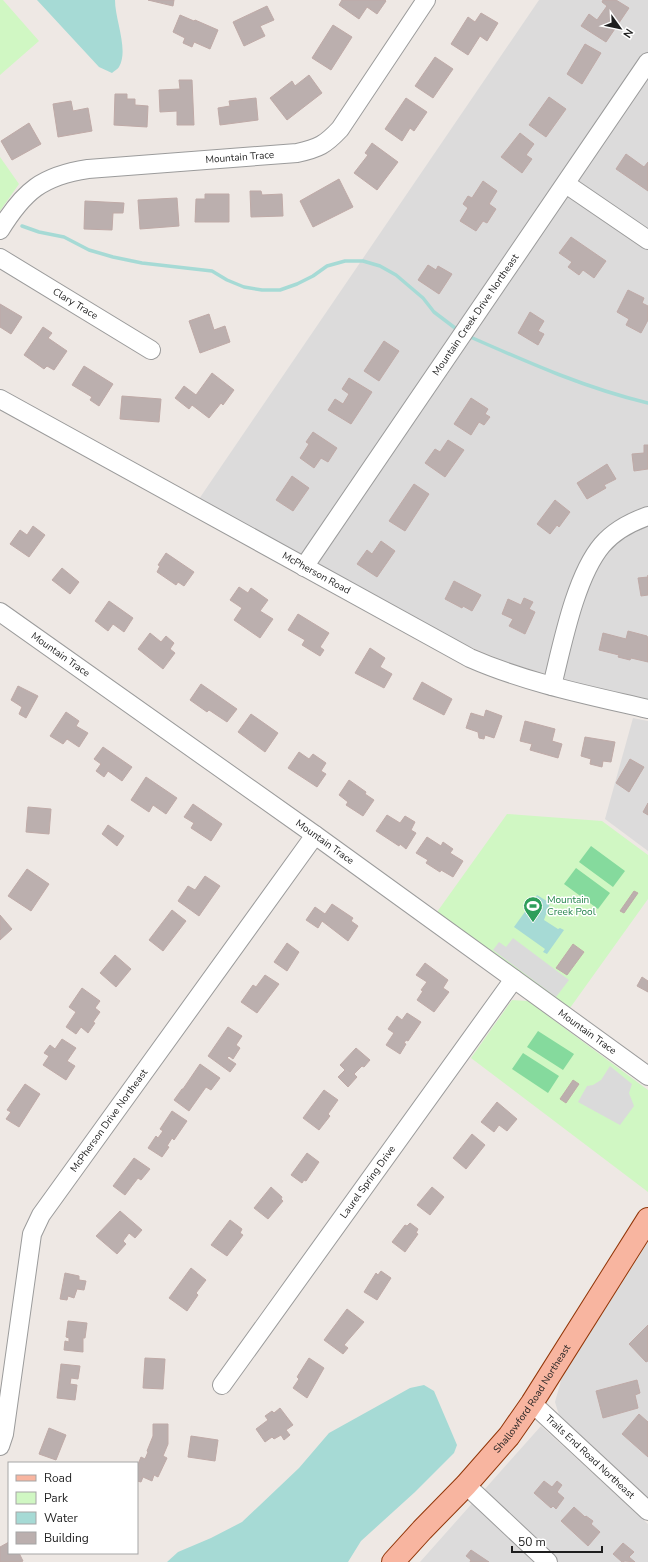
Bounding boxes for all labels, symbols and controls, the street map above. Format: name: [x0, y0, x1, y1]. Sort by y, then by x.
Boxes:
north arrow: [600, 8, 640, 48]
text: N: [619, 26, 636, 41]
street label: Mountain Trace: [205, 148, 275, 167]
street label: Mountain Creek Drive Northeast: [429, 251, 522, 379]
street label: Clary Trace: [50, 285, 100, 323]
street label: McPherson Road: [279, 549, 353, 598]
street label: Mountain Trace: [28, 629, 93, 680]
street label: Mountain Trace: [293, 816, 357, 868]
place label: Mountain Creek Pool: [547, 893, 596, 919]
sports icon: Mountain Creek Pool: [522, 895, 544, 923]
street label: Mountain Trace: [555, 1006, 619, 1058]
street label: McPherson Drive Northeast: [67, 1066, 151, 1175]
street label: Laurel Spring Drive: [337, 1143, 399, 1221]
street label: Shallowford Road Northeast: [490, 1342, 574, 1456]
street label: Trails End Road Northeast: [542, 1412, 638, 1502]
legend: [8, 1462, 138, 1554]
text: Road: [44, 1470, 72, 1486]
text: Park: [44, 1490, 69, 1506]
text: Water: [44, 1510, 78, 1526]
scale bar: [512, 1528, 602, 1554]
text: Building: [44, 1530, 89, 1546]
text: 50 m: [518, 1534, 546, 1550]

